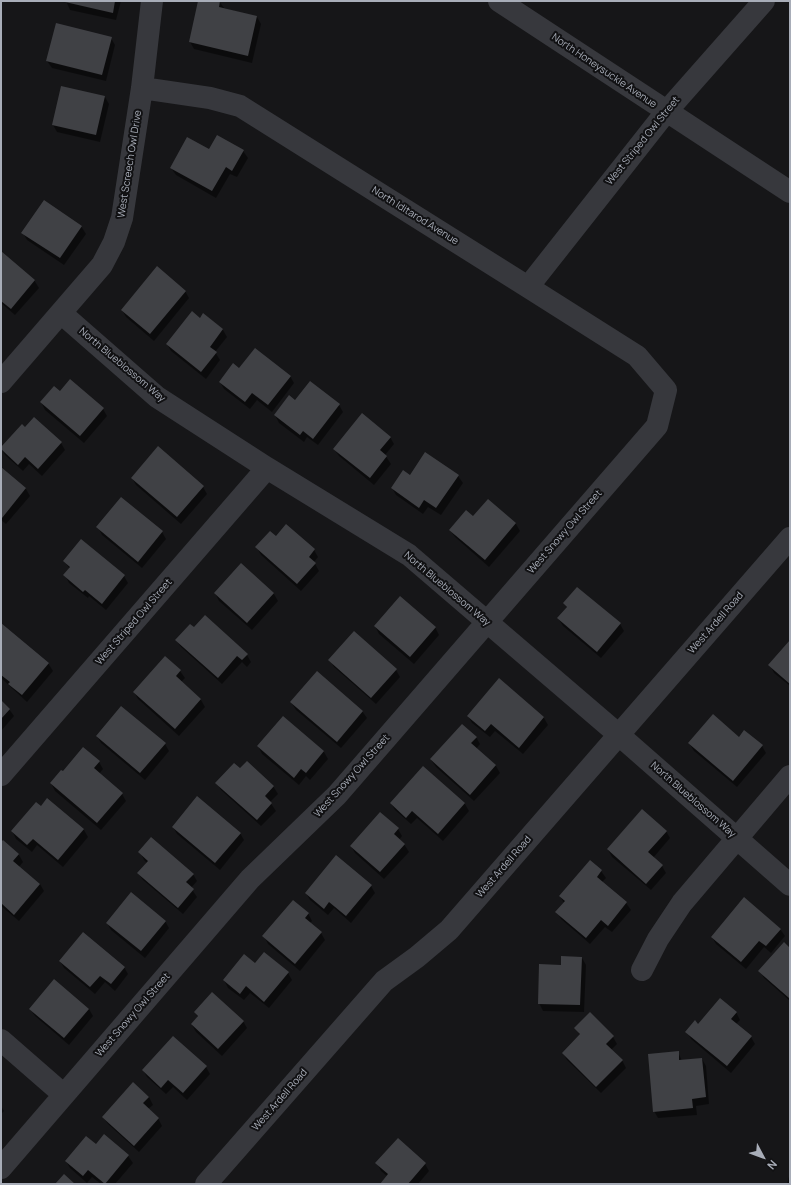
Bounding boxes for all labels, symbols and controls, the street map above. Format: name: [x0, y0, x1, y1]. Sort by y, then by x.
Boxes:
street label: North Honeysuckle Avenue: [549, 31, 659, 111]
street label: West Striped Owl Street: [604, 94, 682, 188]
street label: West Screech Owl Drive: [116, 109, 144, 219]
street label: North Iditarod Avenue: [369, 184, 461, 248]
street label: North Blueblossom Way: [76, 325, 168, 405]
street label: West Snowy Owl Street: [525, 488, 605, 576]
street label: North Blueblossom Way: [401, 549, 493, 629]
street label: West Striped Owl Street: [93, 576, 175, 668]
street label: West Ardell Road: [686, 590, 746, 656]
street label: West Snowy Owl Street: [312, 732, 392, 820]
street label: North Blueblossom Way: [648, 760, 738, 840]
street label: West Ardell Road: [474, 834, 534, 900]
street label: West Snowy Owl Street: [93, 971, 173, 1059]
street label: West Ardell Road: [250, 1067, 310, 1133]
north arrow: [743, 1137, 783, 1177]
text: N: [764, 1157, 781, 1173]

